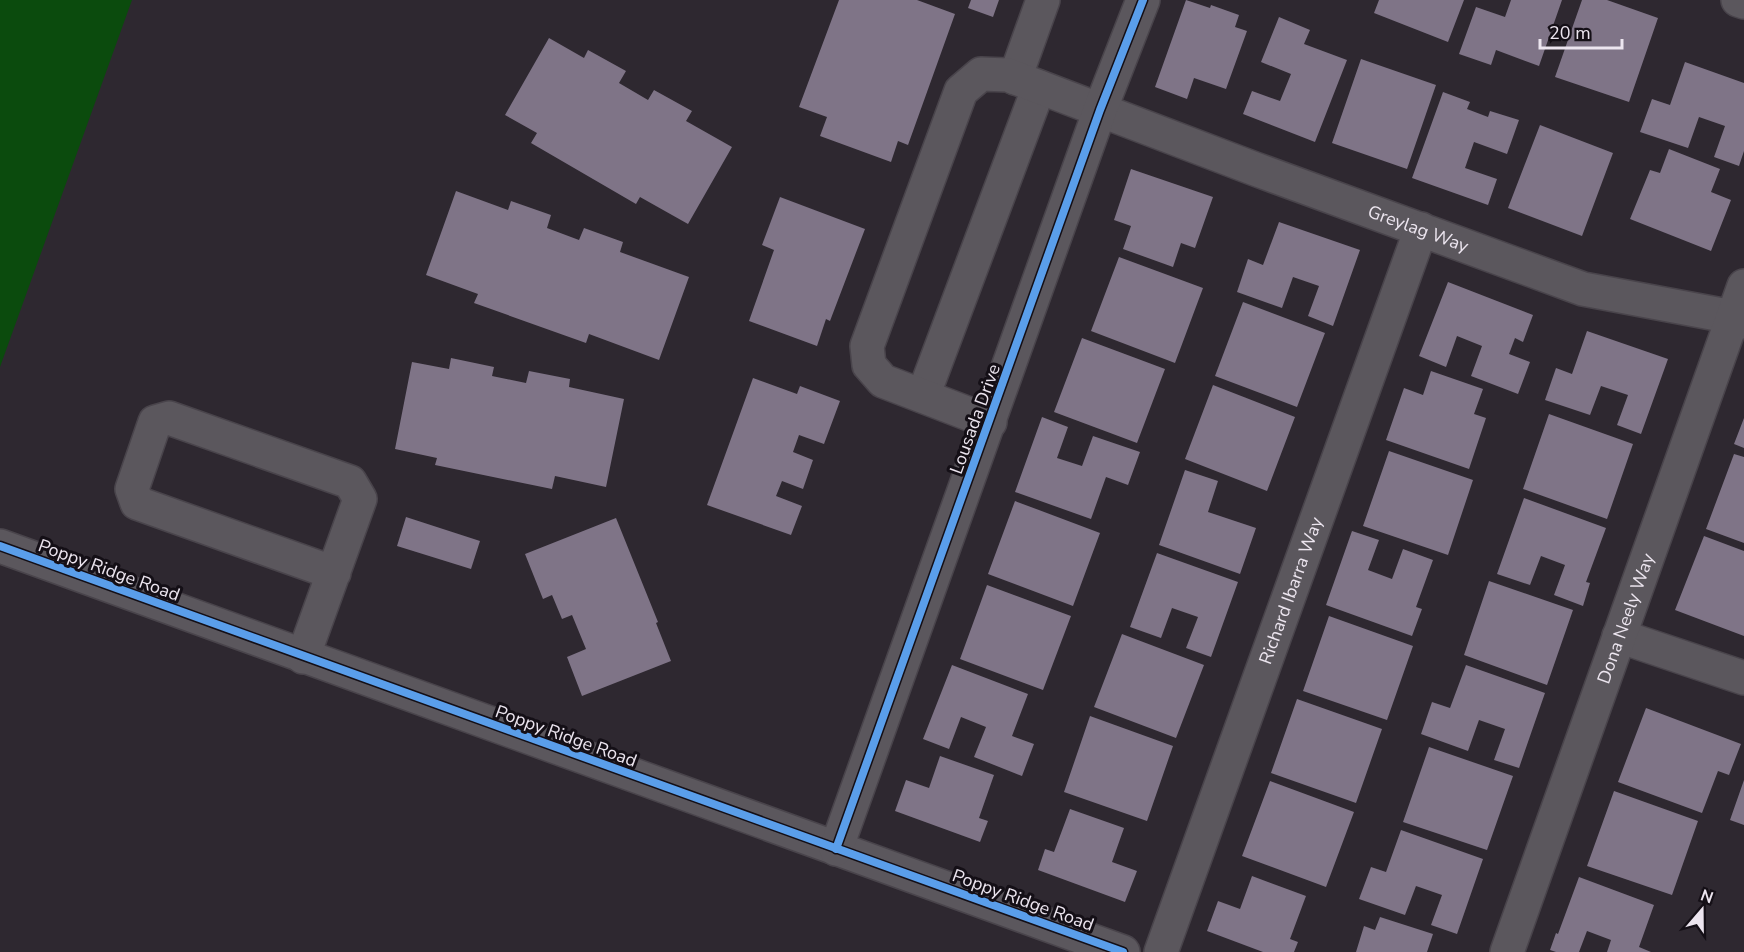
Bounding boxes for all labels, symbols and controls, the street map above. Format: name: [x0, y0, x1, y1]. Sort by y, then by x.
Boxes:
scale bar: [1540, 12, 1622, 50]
text: 20 m: [1549, 21, 1591, 45]
street label: Greylag Way: [1364, 199, 1473, 258]
street label: Lousada Drive: [944, 361, 1006, 477]
street label: Richard Ibarra Way: [1253, 513, 1329, 668]
street label: Poppy Ridge Road: [35, 533, 183, 607]
street label: Dona Neely Way: [1591, 549, 1660, 687]
street label: Poppy Ridge Road: [492, 699, 640, 773]
street label: Poppy Ridge Road: [949, 863, 1097, 937]
north arrow: [1672, 880, 1732, 940]
text: N: [1697, 884, 1716, 909]

